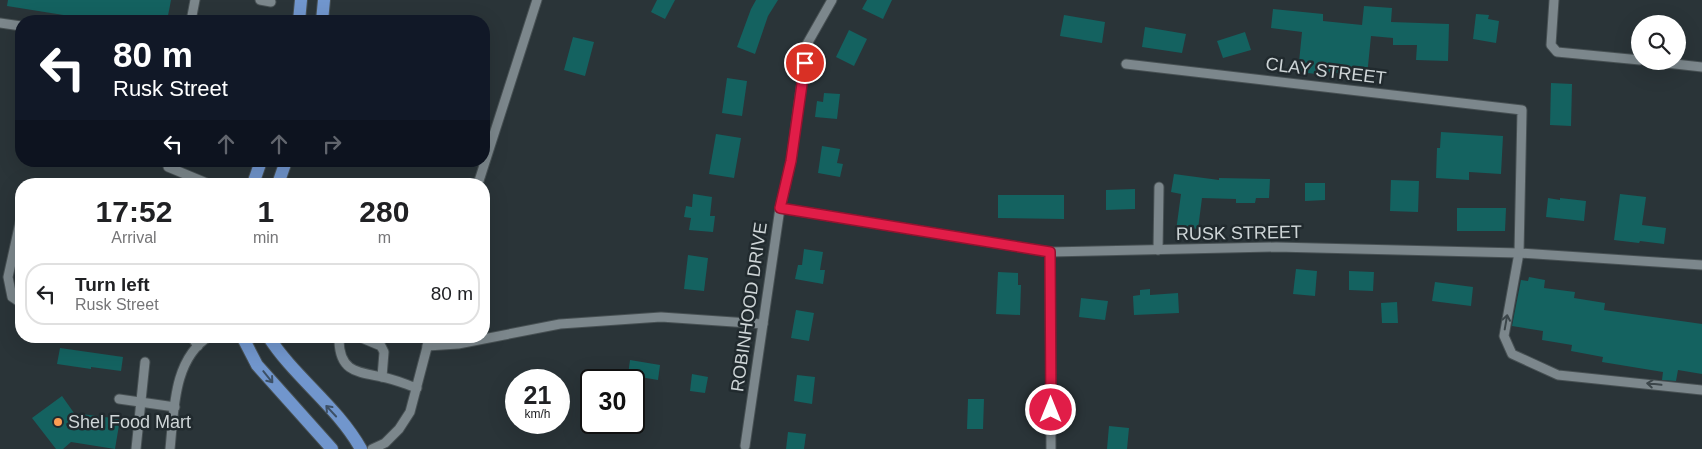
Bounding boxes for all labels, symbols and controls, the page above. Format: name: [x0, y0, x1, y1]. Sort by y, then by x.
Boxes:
map controls: [1631, 15, 1686, 70]
button: search: [1631, 15, 1686, 70]
icon: left: [30, 35, 95, 100]
text: 80 m: [113, 35, 193, 74]
pin: [784, 42, 826, 84]
icon: arrive: [791, 49, 819, 77]
street label: CLAY STREET: [1265, 54, 1387, 88]
text: Rusk Street: [113, 76, 228, 101]
icon: left: [159, 130, 187, 158]
icon: ahead: [212, 130, 240, 158]
icon: ahead: [265, 130, 293, 158]
icon: right: [318, 130, 346, 158]
text: 17:52: [96, 195, 172, 228]
text: 1: [257, 195, 274, 228]
text: 280: [359, 195, 409, 228]
street label: ROBINHOOD DRIVE: [727, 221, 771, 393]
street label: RUSK STREET: [1176, 222, 1302, 244]
text: Arrival: [111, 229, 157, 246]
text: min: [253, 229, 279, 246]
text: m: [378, 229, 391, 246]
text: Turn left: [75, 274, 150, 295]
icon: left: [32, 280, 60, 308]
text: 80 m: [431, 283, 473, 304]
text: Rusk Street: [75, 296, 159, 313]
one-way arrow: [1502, 314, 1512, 330]
speed limit sign: 30: [580, 369, 645, 434]
one-way arrow: [262, 371, 273, 384]
one-way arrow: [1646, 380, 1662, 389]
text: 21: [524, 381, 551, 409]
position arrow: [1024, 383, 1076, 435]
one-way arrow: [325, 404, 337, 417]
text: km/h: [524, 407, 551, 421]
place label: Shel Food Mart: [68, 412, 191, 432]
marker: Shel Food Mart: [52, 416, 64, 428]

